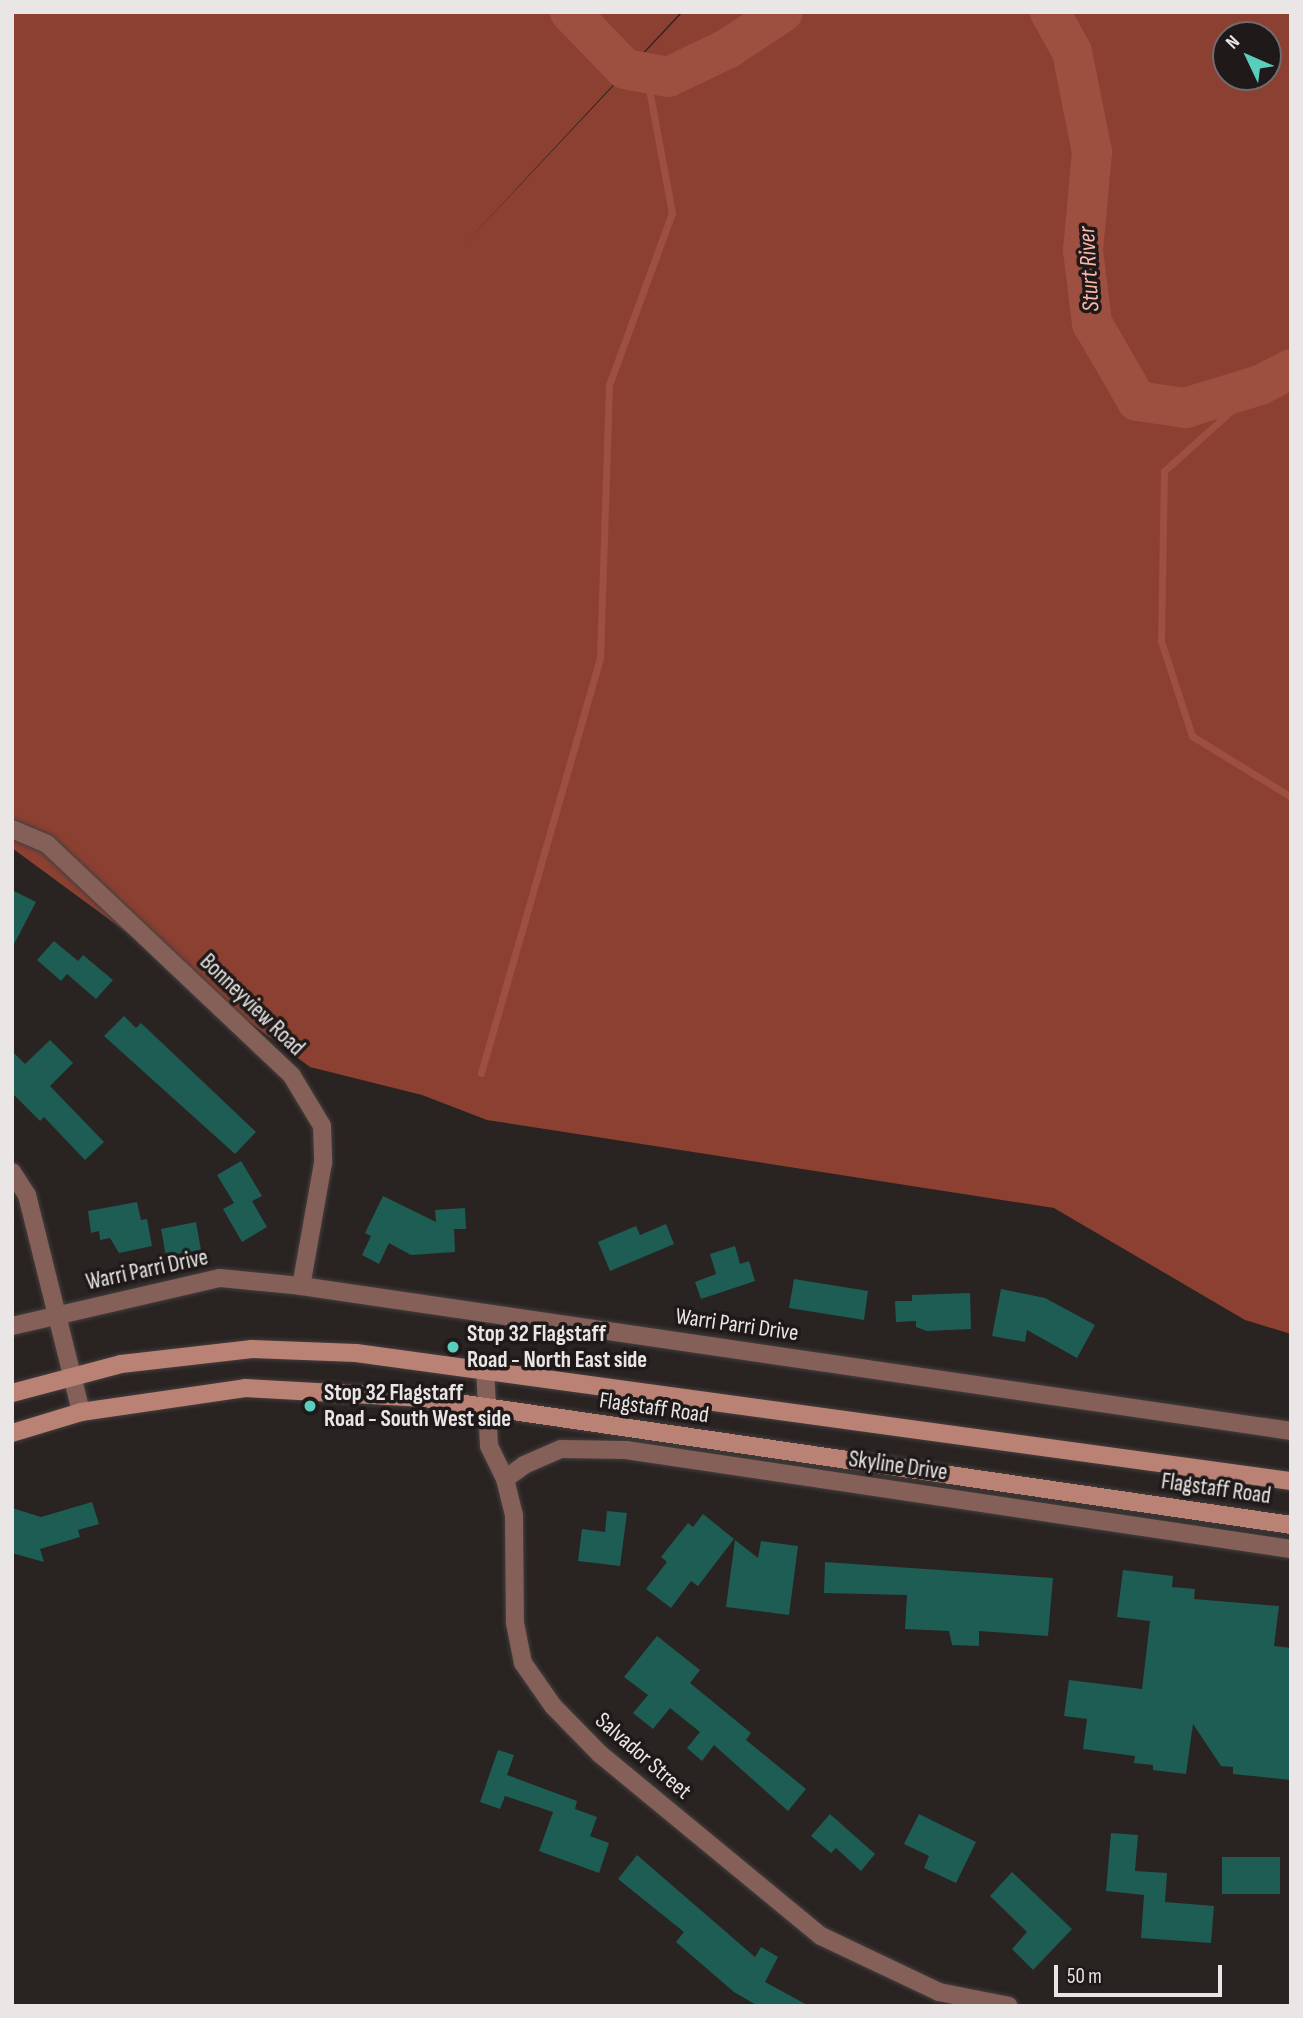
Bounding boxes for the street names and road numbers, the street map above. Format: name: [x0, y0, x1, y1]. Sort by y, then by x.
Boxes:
street label: Bonneyview Road: [194, 948, 310, 1062]
street label: Warri Parri Drive: [84, 1244, 210, 1296]
street label: Warri Parri Drive: [674, 1303, 800, 1347]
street label: Flagstaff Road: [597, 1387, 711, 1429]
street label: Skyline Drive: [847, 1445, 949, 1487]
street label: Flagstaff Road: [1159, 1468, 1273, 1510]
street label: Salvador Street: [589, 1707, 697, 1805]

